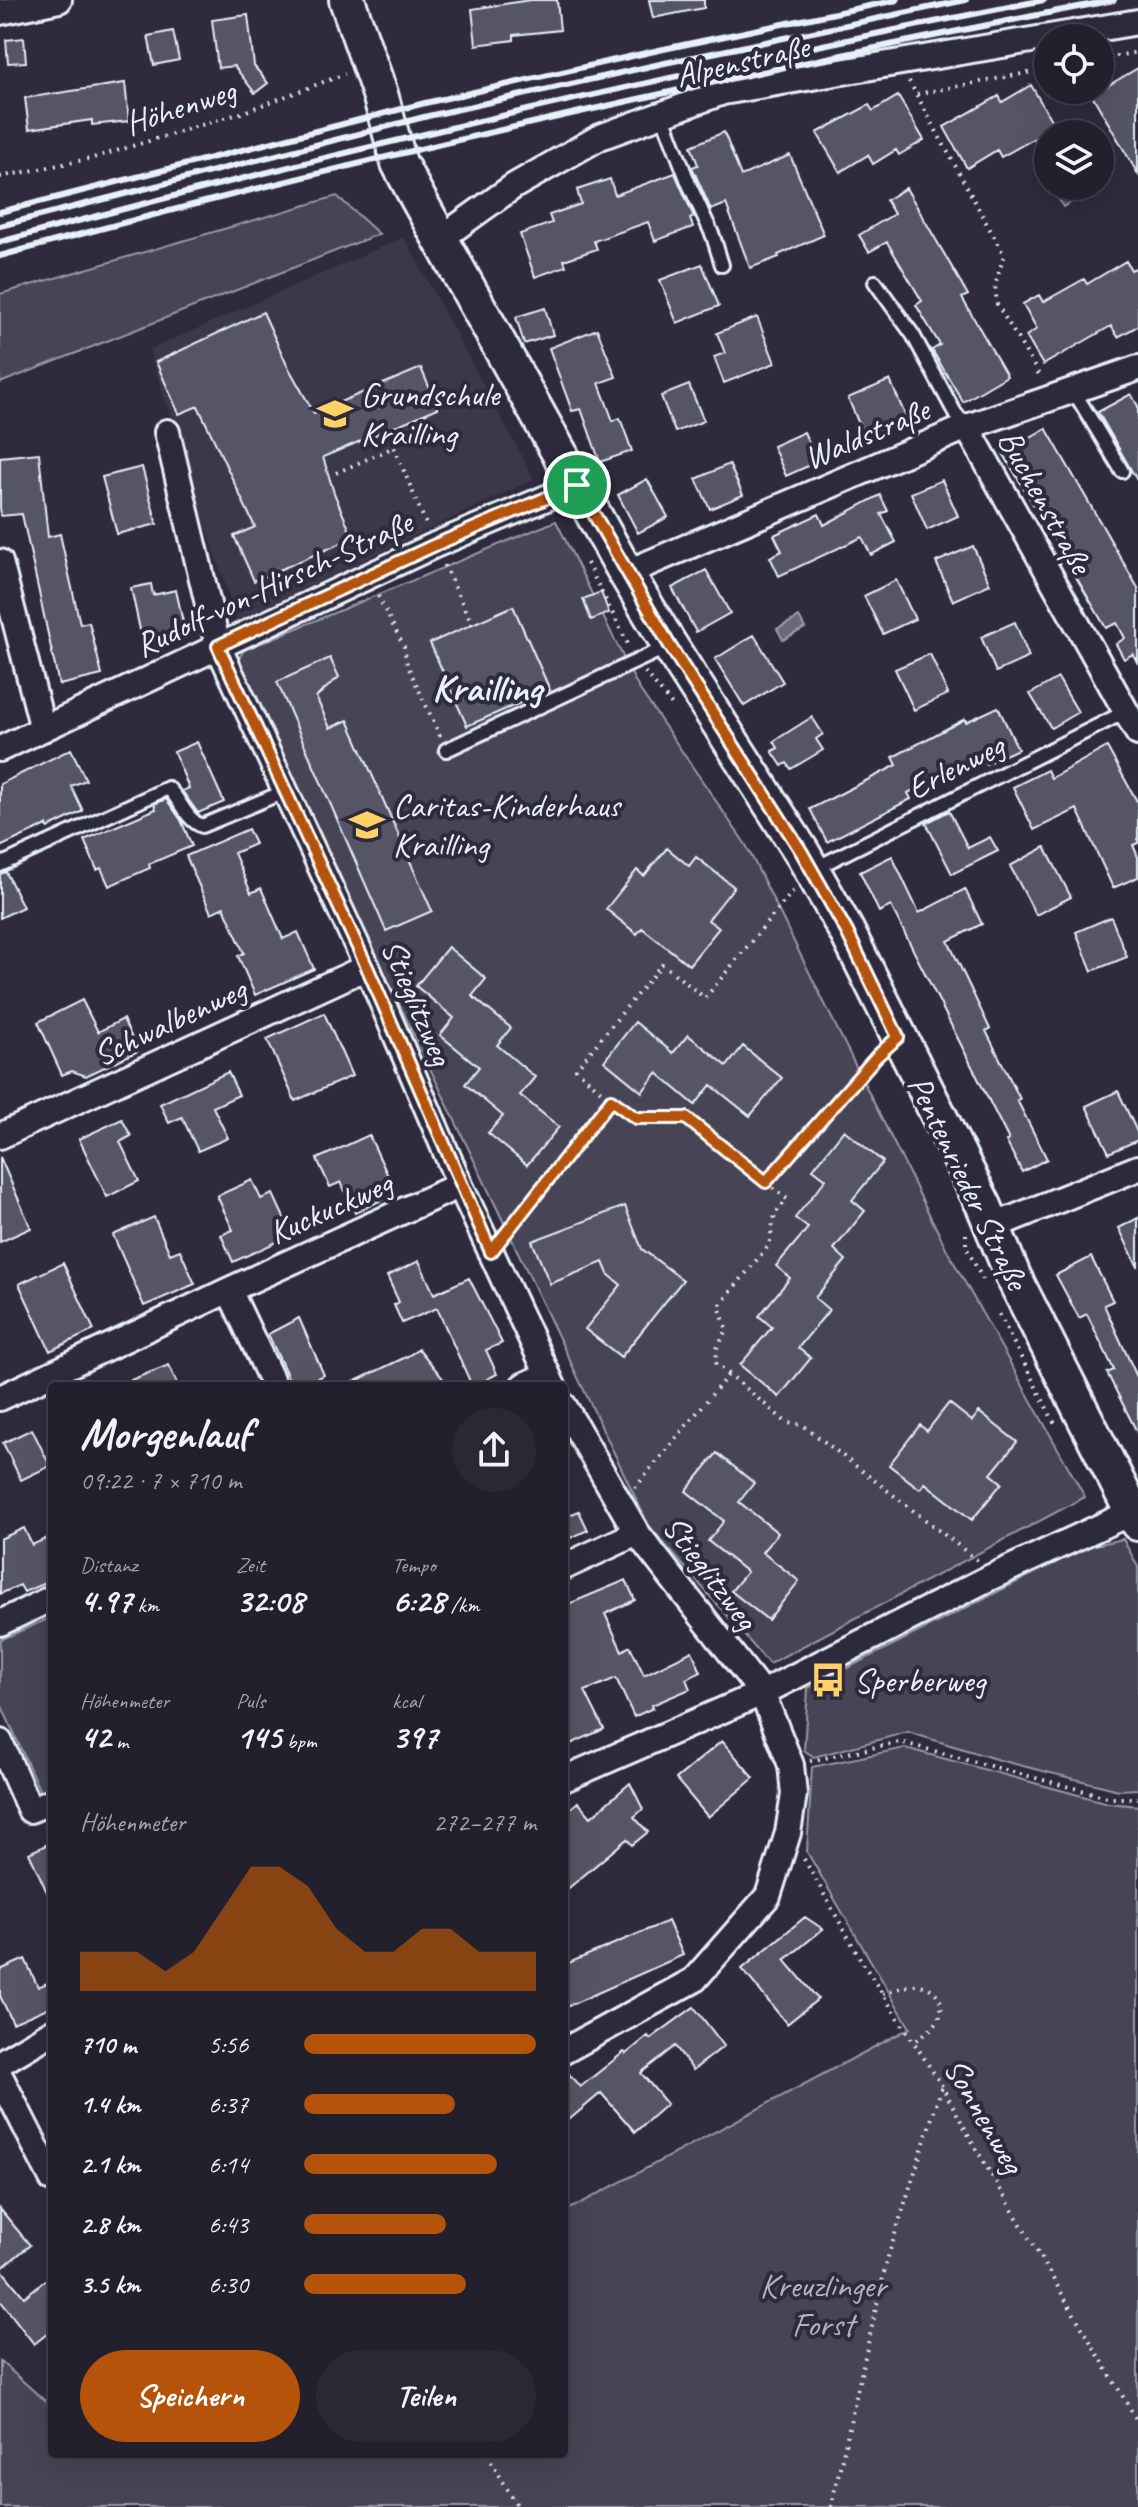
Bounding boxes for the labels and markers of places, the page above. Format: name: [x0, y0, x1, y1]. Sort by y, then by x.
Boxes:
place label: Grundschule Krailling: [361, 373, 501, 455]
school or university icon: Grundschule Krailling: [316, 395, 354, 433]
pin: [543, 451, 611, 519]
place label: Caritas-Kinderhaus Krailling: [393, 784, 622, 866]
school or university icon: Caritas-Kinderhaus Krailling: [348, 806, 386, 844]
place label: Sperberweg: [854, 1659, 987, 1702]
bus stop icon: Sperberweg: [809, 1661, 847, 1699]

